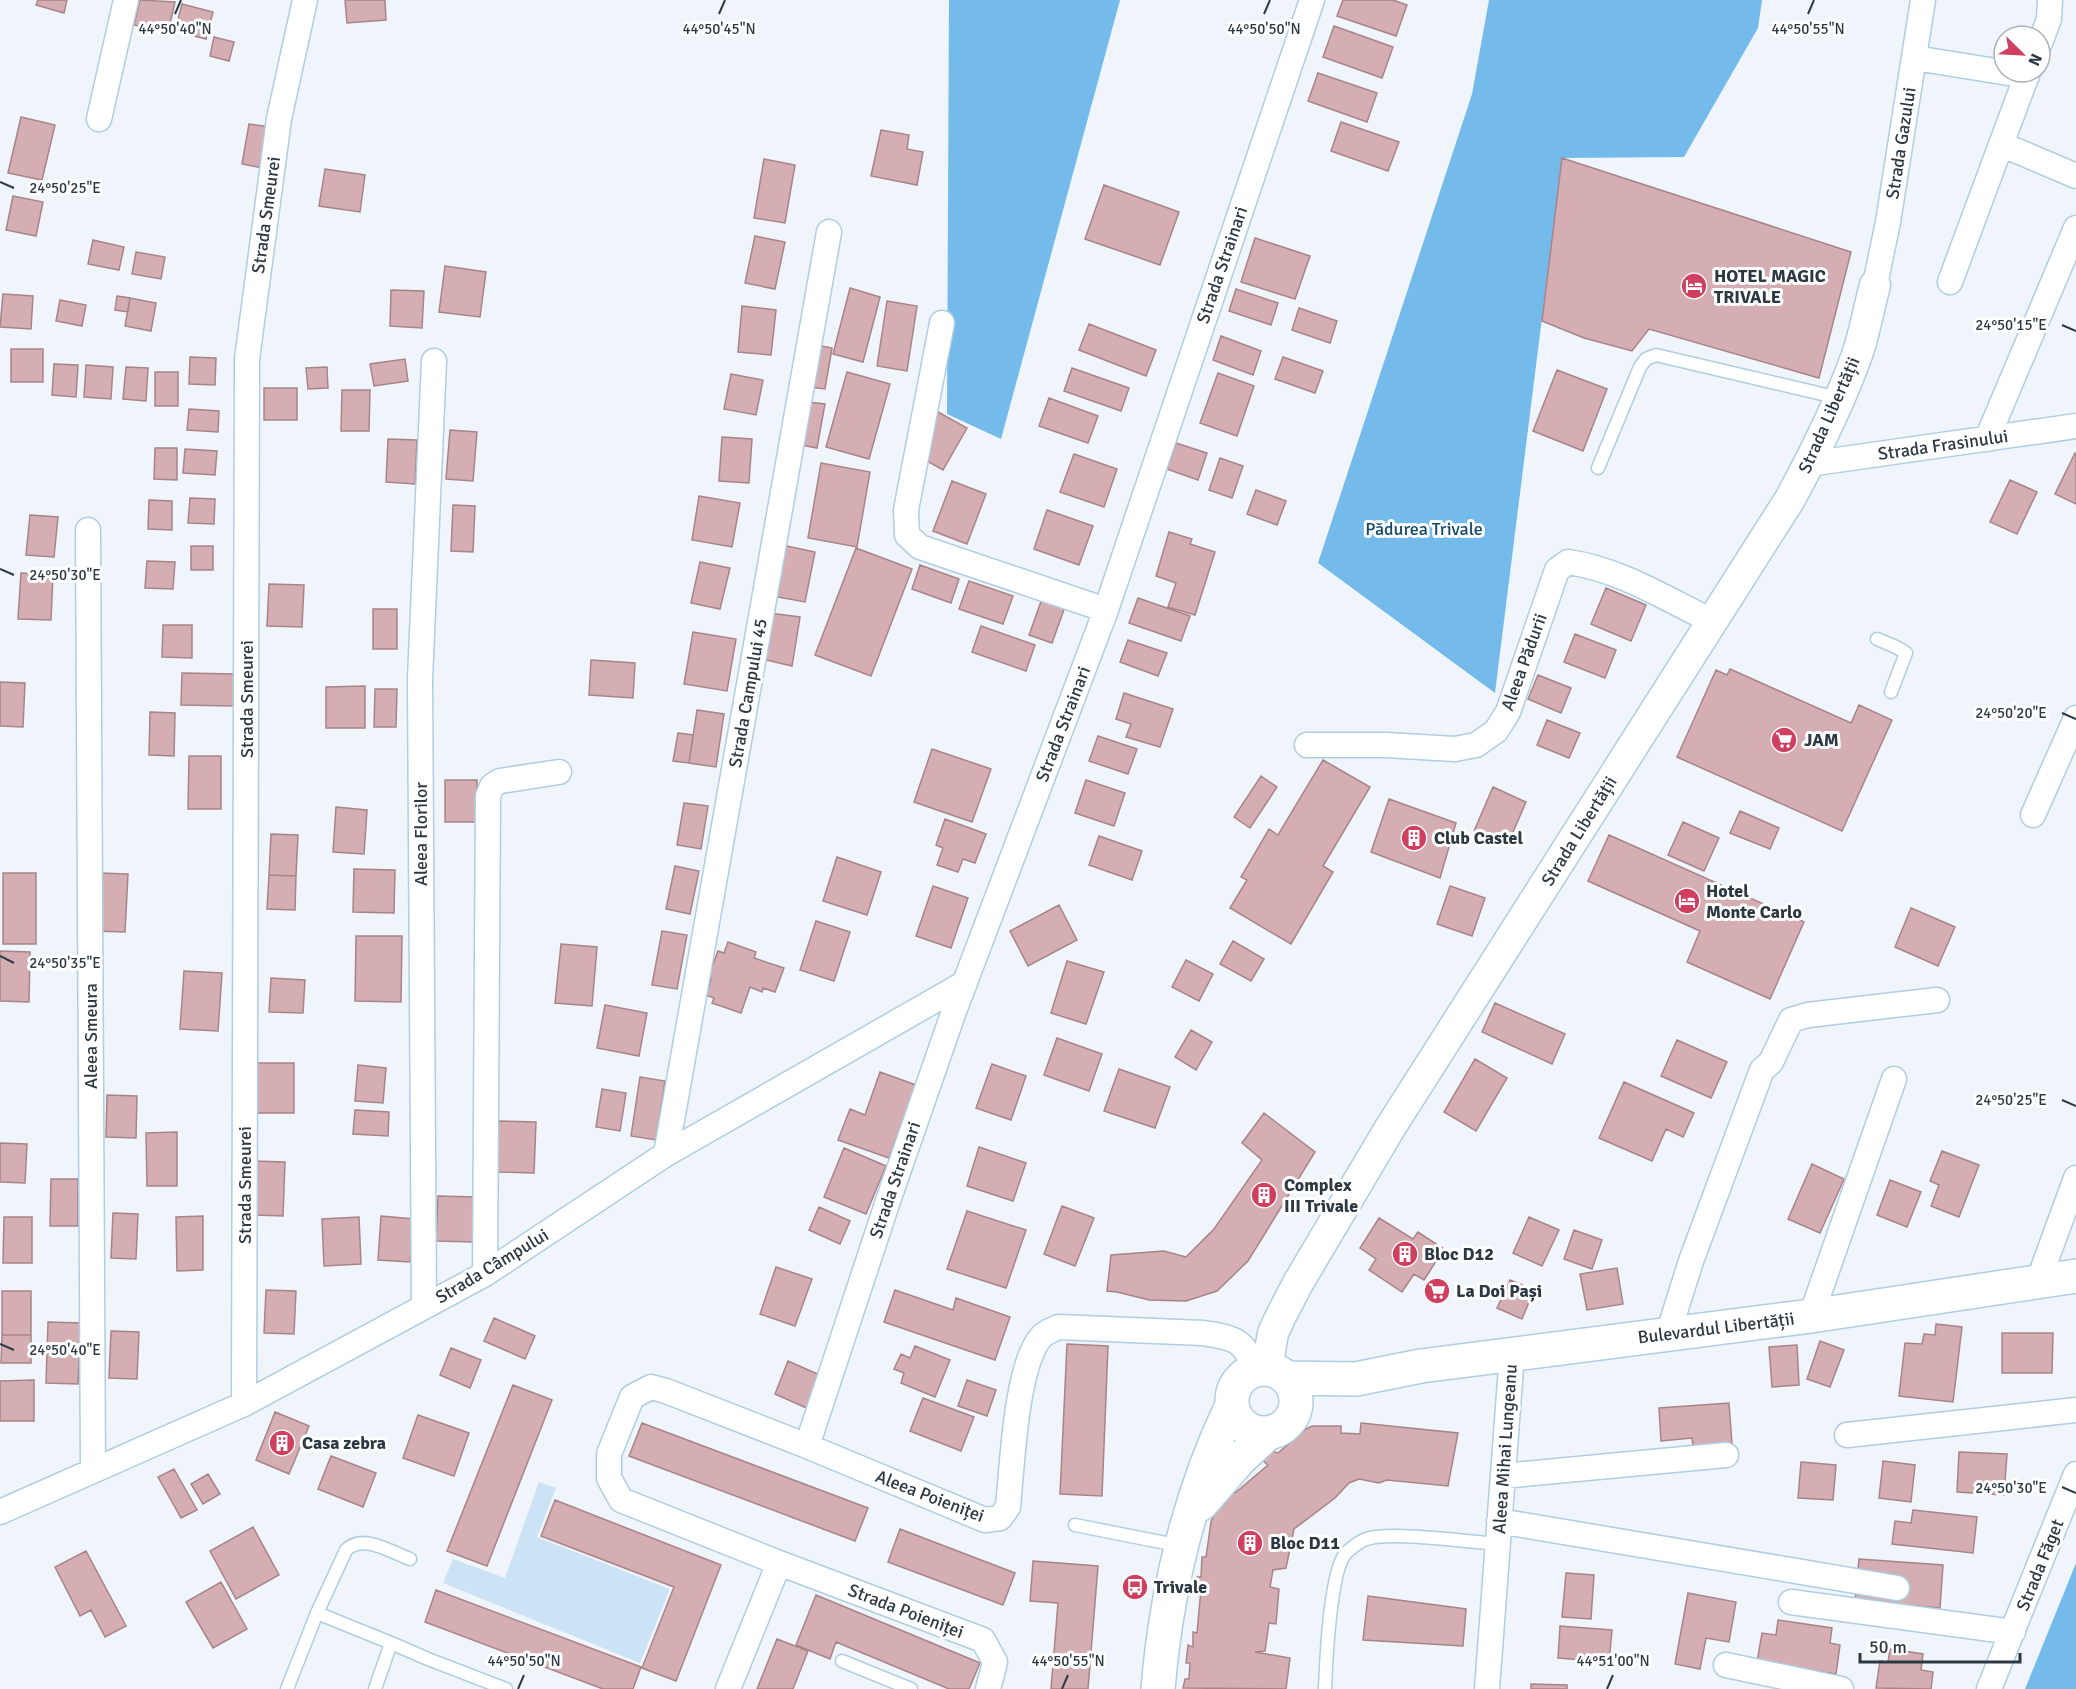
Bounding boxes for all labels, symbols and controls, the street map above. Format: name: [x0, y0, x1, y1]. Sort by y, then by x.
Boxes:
text: 44°50'40"N: [138, 20, 212, 38]
text: 44°50'45"N: [682, 20, 756, 38]
text: 44°50'50"N: [1227, 20, 1301, 38]
text: 44°50'55"N: [1771, 20, 1845, 38]
north arrow: [1992, 24, 2052, 84]
text: N: [2023, 51, 2046, 69]
street label: Strada Gazului: [1881, 86, 1921, 200]
street label: Strada Smeurei: [247, 155, 285, 275]
text: 24°50'25"E: [29, 179, 101, 197]
street label: Strada Strainari: [1192, 204, 1252, 326]
place label: HOTEL MAGIC TRIVALE: [1714, 265, 1826, 308]
hotel icon: HOTEL MAGIC TRIVALE: [1679, 271, 1709, 301]
text: 24°50'15"E: [1975, 316, 2047, 334]
street label: Strada Libertății: [1793, 353, 1865, 477]
street label: Strada Frasinului: [1876, 425, 2010, 465]
park label: Pădurea Trivale: [1365, 518, 1483, 540]
text: 24°50'30"E: [29, 566, 101, 584]
street label: Aleea Pădurii: [1496, 610, 1552, 714]
street label: Strada Campului 45: [724, 617, 772, 769]
street label: Strada Smeurei: [236, 640, 258, 758]
street label: Strada Strainari: [1031, 663, 1095, 785]
text: 24°50'20"E: [1975, 704, 2047, 722]
supermarket icon: JAM: [1769, 725, 1799, 755]
place label: JAM: [1804, 729, 1839, 751]
street label: Strada Libertății: [1536, 772, 1622, 890]
street label: Aleea Florilor: [410, 782, 432, 886]
building icon: Club Castel: [1399, 823, 1429, 853]
place label: Club Castel: [1434, 827, 1524, 849]
place label: Hotel Monte Carlo: [1706, 880, 1802, 923]
hotel icon: Hotel Monte Carlo: [1672, 886, 1702, 916]
text: 24°50'35"E: [29, 954, 101, 972]
street label: Aleea Smeura: [80, 983, 102, 1089]
text: 24°50'25"E: [1975, 1091, 2047, 1109]
street label: Strada Strainari: [865, 1119, 925, 1241]
street label: Strada Smeurei: [234, 1126, 256, 1244]
place label: Complex III Trivale: [1284, 1174, 1358, 1217]
building icon: Complex III Trivale: [1249, 1180, 1279, 1210]
street label: Strada Câmpului: [432, 1224, 552, 1308]
building icon: Bloc D12: [1390, 1239, 1420, 1269]
place label: Bloc D12: [1424, 1243, 1494, 1265]
supermarket icon: La Doi Pași: [1422, 1276, 1452, 1306]
place label: La Doi Pași: [1456, 1280, 1542, 1302]
street label: Bulevardul Libertății: [1636, 1307, 1796, 1349]
text: 24°50'40"E: [29, 1341, 101, 1359]
street label: Aleea Mihai Lungeanu: [1488, 1363, 1522, 1535]
building icon: Casa zebra: [267, 1428, 297, 1458]
place label: Casa zebra: [302, 1432, 386, 1454]
street label: Aleea Poieniței: [873, 1465, 987, 1527]
text: 24°50'30"E: [1975, 1479, 2047, 1497]
street label: Strada Făget: [2012, 1516, 2068, 1614]
building icon: Bloc D11: [1235, 1528, 1265, 1558]
place label: Bloc D11: [1270, 1532, 1340, 1554]
bus stop icon: Trivale: [1120, 1572, 1150, 1602]
place label: Trivale: [1154, 1576, 1207, 1598]
street label: Strada Poieniței: [845, 1579, 967, 1643]
scale bar: [1860, 1626, 2020, 1664]
text: 50 m: [1869, 1636, 1907, 1658]
text: 44°50'50"N: [487, 1652, 561, 1670]
text: 44°50'55"N: [1031, 1652, 1105, 1670]
text: 44°51'00"N: [1576, 1652, 1650, 1670]

